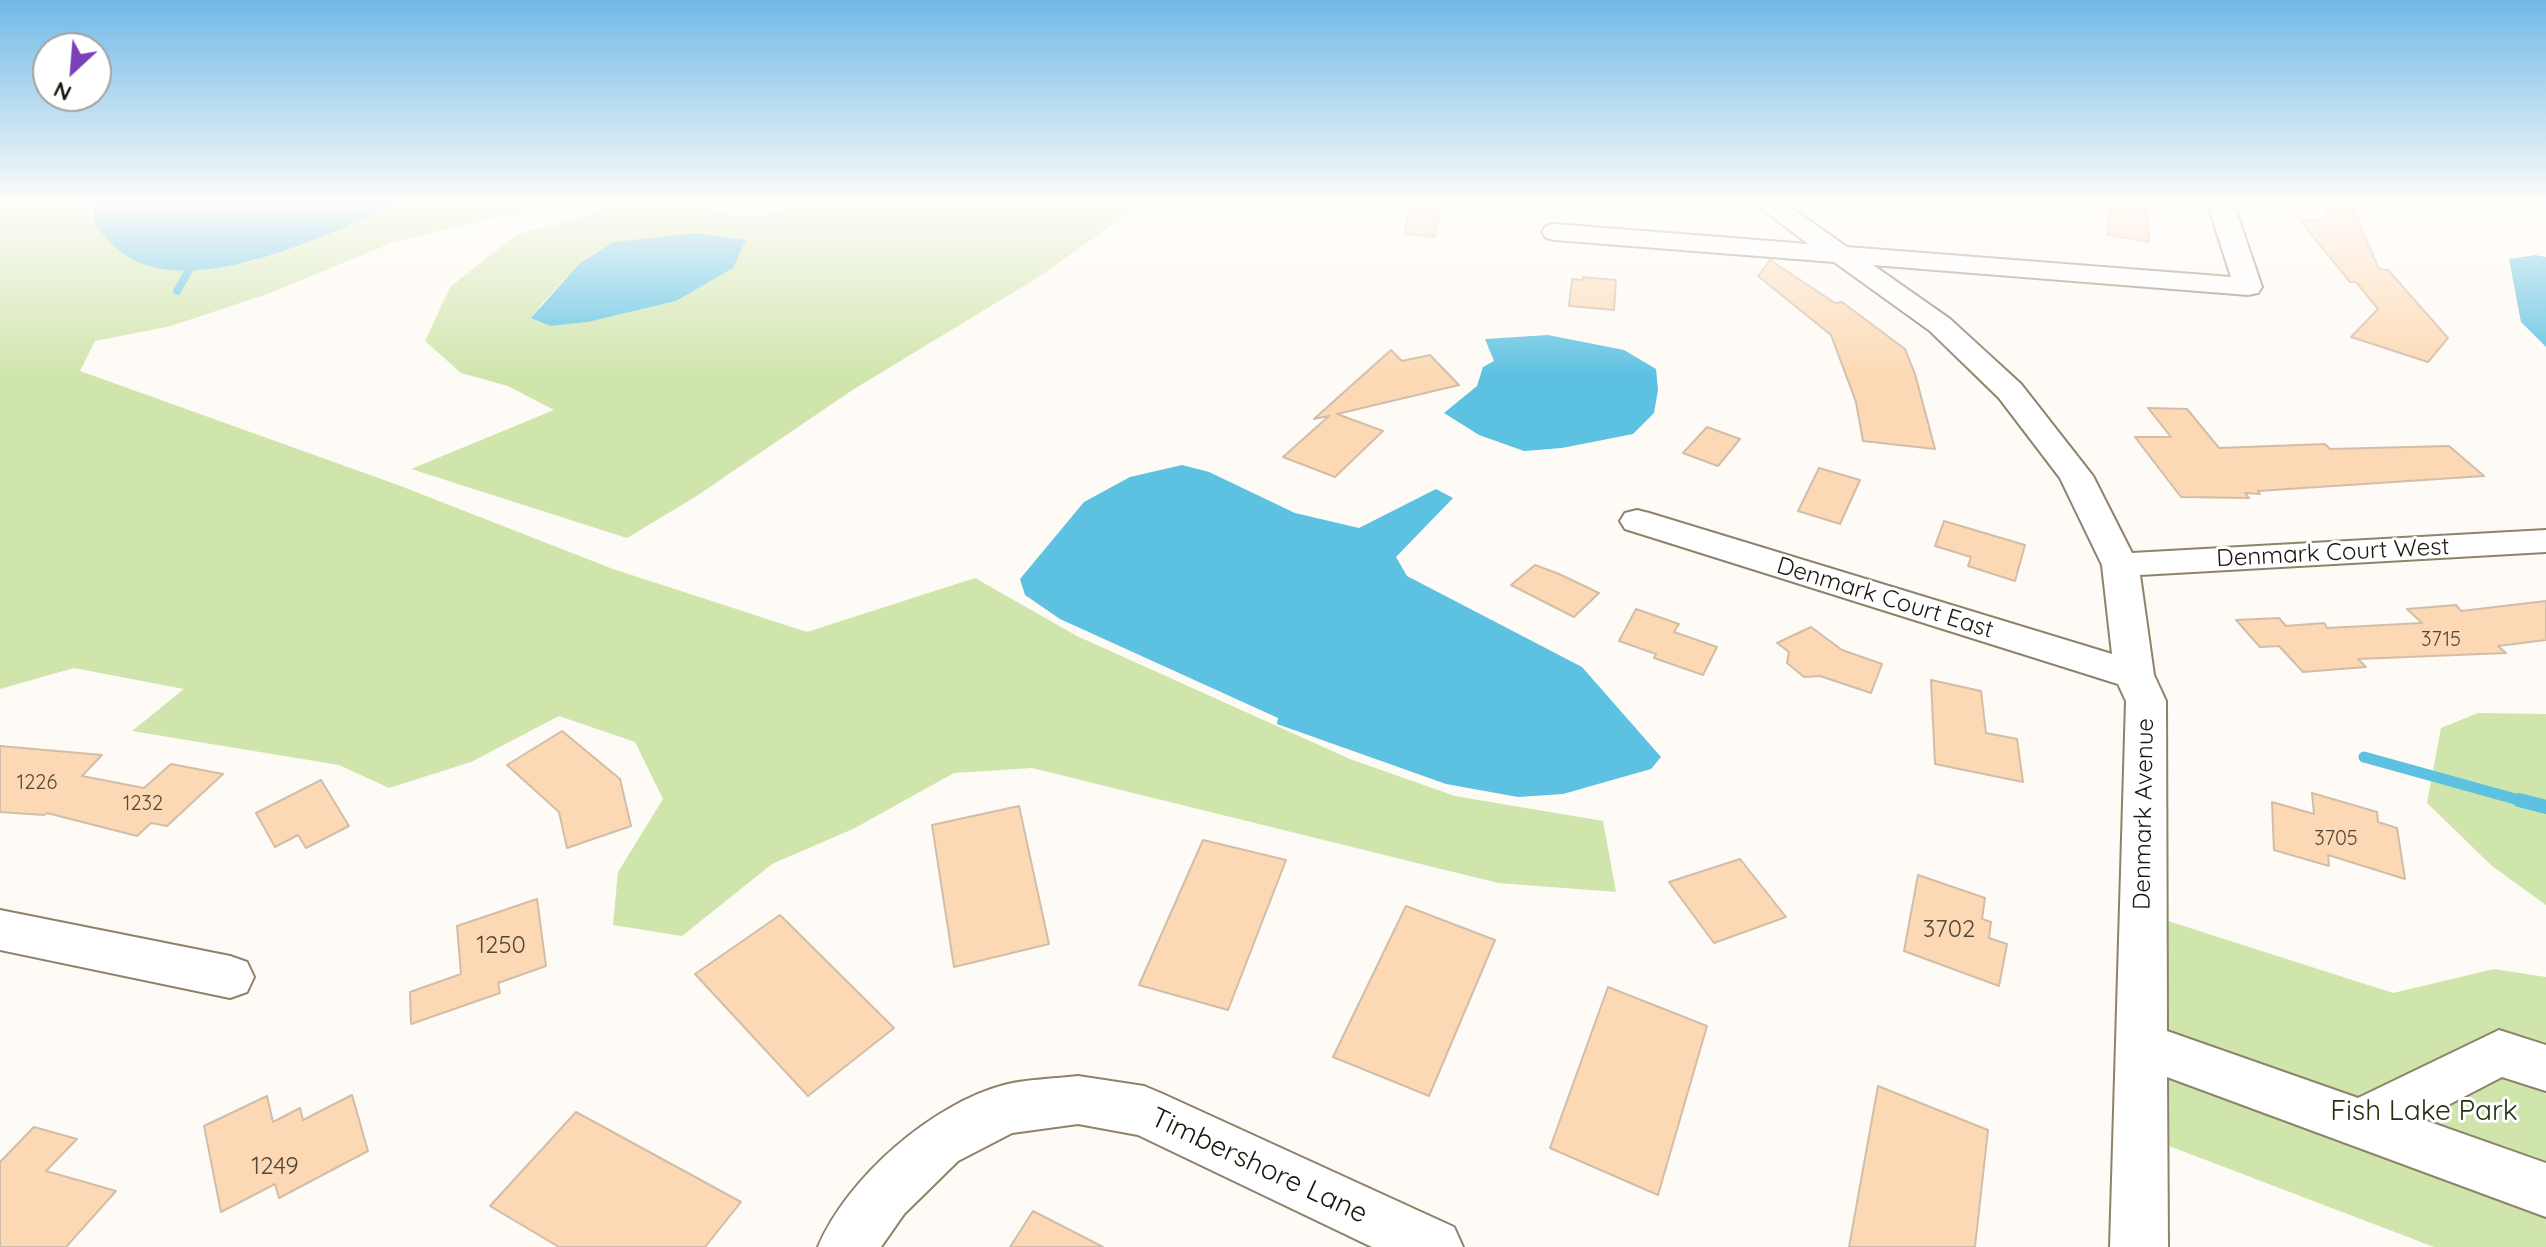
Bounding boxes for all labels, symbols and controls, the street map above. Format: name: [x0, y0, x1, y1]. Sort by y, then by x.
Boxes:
north arrow: [32, 32, 112, 112]
text: N: [49, 76, 76, 108]
street label: Denmark Court West: [2216, 533, 2450, 573]
street label: Denmark Court East: [1773, 551, 1997, 645]
house number: 3715: [2421, 628, 2461, 652]
street label: Denmark Avenue: [2128, 718, 2160, 910]
house number: 1226: [17, 771, 57, 795]
house number: 1232: [123, 792, 163, 816]
house number: 3705: [2314, 827, 2358, 851]
house number: 3702: [1923, 916, 1975, 944]
house number: 1250: [476, 932, 526, 960]
park label: Fish Lake Park: [2330, 1095, 2518, 1129]
street label: Timbershore Lane: [1145, 1101, 1373, 1231]
house number: 1249: [251, 1153, 299, 1181]

